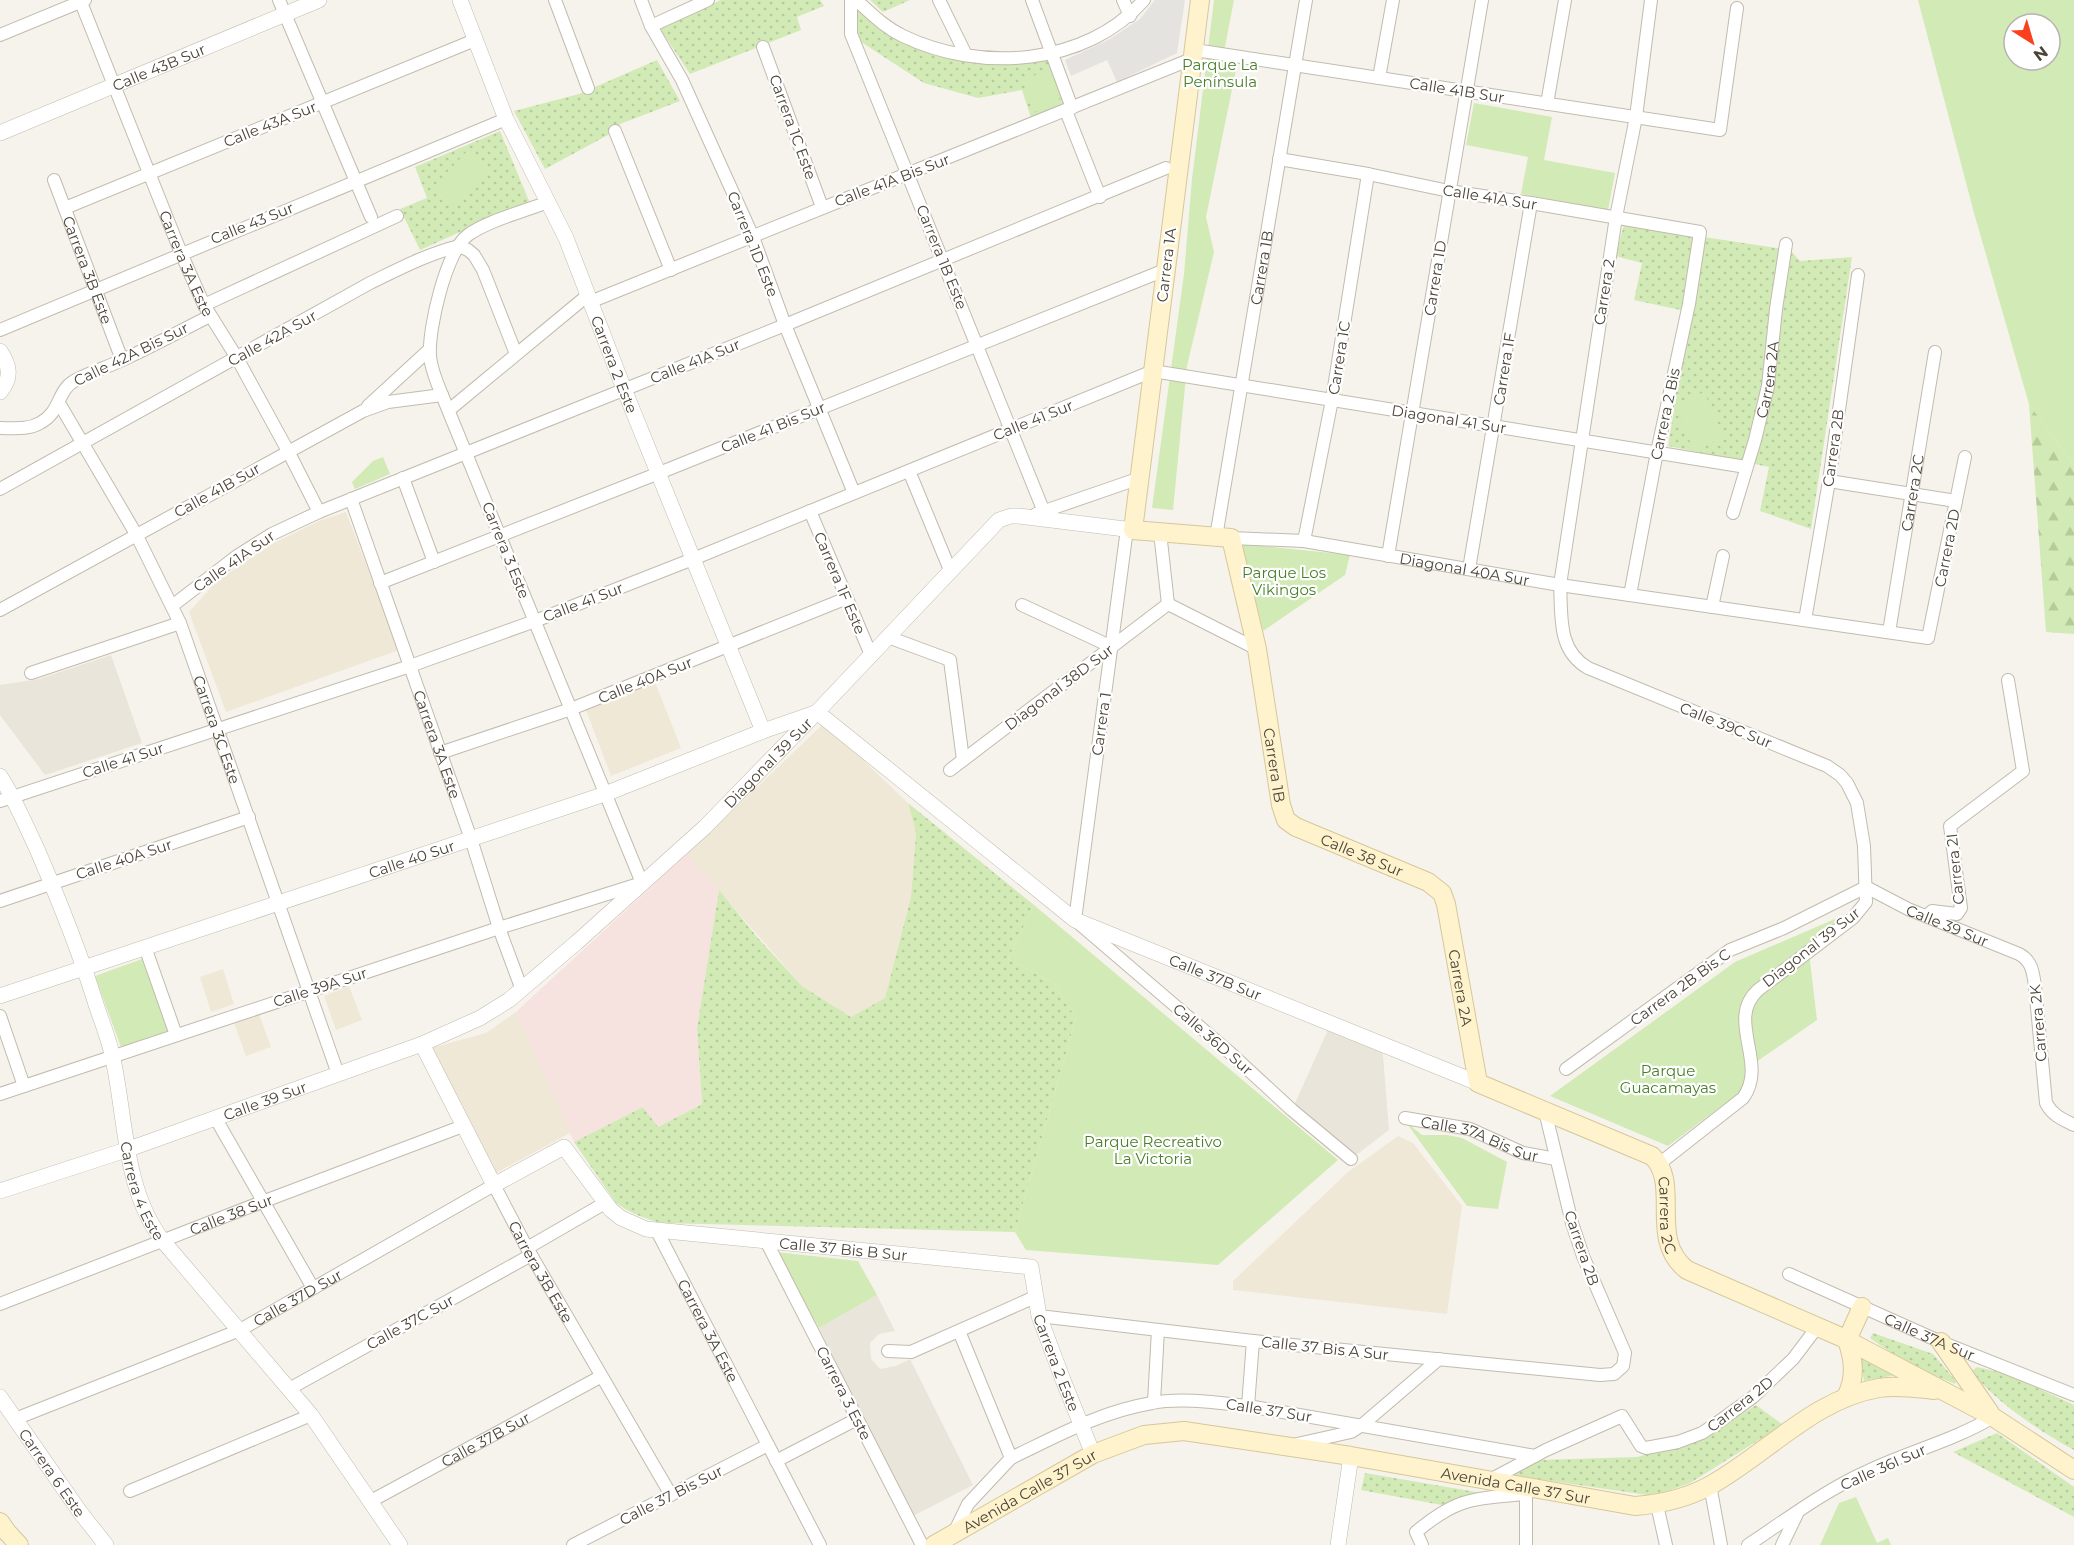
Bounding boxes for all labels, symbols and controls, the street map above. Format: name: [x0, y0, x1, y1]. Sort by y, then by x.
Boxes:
north arrow: [2002, 12, 2062, 72]
street label: Calle 43B Sur: [109, 39, 208, 95]
text: N: [2030, 42, 2052, 65]
park label: Parque La Península: [1182, 55, 1258, 91]
street label: Carrera 1C Este: [765, 72, 821, 182]
street label: Calle 41B Sur: [1408, 73, 1506, 107]
street label: Calle 43A Sur: [221, 97, 319, 151]
street label: Calle 41A Bis Sur: [832, 149, 952, 211]
street label: Calle 41A Sur: [1441, 180, 1539, 214]
street label: Carrera 1D Este: [723, 188, 783, 300]
street label: Calle 43 Sur: [208, 198, 296, 248]
street label: Carrera 1B Este: [912, 202, 972, 312]
street label: Carrera 3A Este: [155, 207, 218, 320]
street label: Carrera 3B Este: [59, 213, 117, 327]
street label: Carrera 1A: [1152, 227, 1180, 303]
street label: Carrera 1B: [1246, 229, 1277, 306]
street label: Carrera 1D: [1420, 239, 1450, 317]
street label: Carrera 2: [1589, 257, 1619, 327]
street label: Calle 42A Sur: [224, 306, 320, 370]
street label: Carrera 2 Este: [587, 313, 642, 416]
street label: Calle 42A Bis Sur: [70, 318, 192, 390]
street label: Carrera 1C: [1324, 319, 1354, 396]
street label: Carrera 1F: [1489, 331, 1519, 407]
street label: Calle 41A Sur: [647, 334, 743, 388]
street label: Carrera 2A: [1751, 340, 1782, 420]
street label: Carrera 2 Bis: [1646, 366, 1684, 462]
street label: Calle 41 Sur: [990, 395, 1076, 445]
street label: Calle 41 Bis Sur: [718, 397, 828, 457]
street label: Diagonal 41 Sur: [1390, 401, 1508, 437]
street label: Carrera 2B: [1818, 408, 1848, 488]
street label: Carrera 2C: [1896, 453, 1928, 533]
street label: Calle 41B Sur: [170, 458, 264, 522]
street label: Carrera 3 Este: [478, 499, 534, 601]
street label: Carrera 2D: [1930, 507, 1964, 589]
street label: Calle 41A Sur: [189, 526, 279, 596]
street label: Carrera 1F Este: [810, 529, 870, 637]
street label: Diagonal 40A Sur: [1398, 548, 1531, 589]
park label: Parque Los Vikingos: [1242, 563, 1326, 599]
street label: Calle 41 Sur: [540, 578, 626, 626]
street label: Diagonal 38D Sur: [1001, 640, 1117, 734]
street label: Calle 40A Sur: [595, 652, 695, 708]
street label: Carrera 3C Este: [190, 673, 245, 786]
street label: Carrera 3A Este: [410, 687, 465, 801]
street label: Carrera 1: [1087, 691, 1115, 757]
street label: Calle 39C Sur: [1677, 698, 1775, 752]
street label: Diagonal 39 Sur: [719, 713, 816, 812]
street label: Carrera 1B: [1260, 727, 1290, 804]
street label: Calle 41 Sur: [80, 738, 166, 782]
street label: Calle 38 Sur: [1318, 829, 1406, 880]
street label: Carrera 2I: [1942, 833, 1968, 905]
street label: Calle 40A Sur: [73, 834, 175, 884]
street label: Calle 40 Sur: [366, 835, 457, 882]
street label: Calle 39 Sur: [1903, 900, 1992, 950]
street label: Diagonal 39 Sur: [1758, 903, 1864, 991]
street label: Carrera 2B Bis C: [1626, 944, 1734, 1030]
street label: Carrera 2A: [1445, 948, 1477, 1028]
street label: Calle 37B Sur: [1166, 950, 1265, 1004]
street label: Calle 39A Sur: [270, 963, 370, 1011]
street label: Carrera 2K: [2025, 983, 2051, 1062]
street label: Calle 36D Sur: [1169, 999, 1257, 1079]
park label: Parque Guacamayas: [1620, 1061, 1716, 1097]
street label: Calle 39 Sur: [221, 1077, 309, 1124]
street label: Calle 37A Bis Sur: [1420, 1111, 1540, 1165]
park label: Parque Recreativo La Victoria: [1084, 1132, 1222, 1168]
street label: Carrera 4 Este: [117, 1140, 169, 1244]
street label: Carrera 2C: [1654, 1175, 1681, 1257]
street label: Calle 38 Sur: [187, 1189, 275, 1239]
street label: Carrera 2B: [1560, 1208, 1604, 1288]
street label: Carrera 3B Este: [505, 1217, 578, 1326]
street label: Calle 37 Bis B Sur: [778, 1233, 908, 1264]
street label: Calle 37D Sur: [250, 1264, 345, 1330]
street label: Carrera 3A Este: [674, 1276, 743, 1385]
street label: Calle 37C Sur: [363, 1290, 457, 1354]
street label: Calle 37A Sur: [1882, 1308, 1978, 1364]
street label: Carrera 2 Este: [1030, 1311, 1084, 1414]
street label: Calle 37 Bis A Sur: [1260, 1332, 1390, 1364]
street label: Carrera 3 Este: [812, 1343, 876, 1443]
street label: Carrera 2D: [1703, 1372, 1777, 1436]
street label: Calle 37 Sur: [1225, 1394, 1313, 1426]
street label: Calle 37B Sur: [438, 1407, 533, 1471]
street label: Carrera 6 Este: [15, 1425, 90, 1520]
street label: Calle 36I Sur: [1837, 1440, 1929, 1494]
street label: Avenida Calle 37 Sur: [959, 1445, 1100, 1536]
street label: Calle 37 Bis Sur: [616, 1461, 726, 1529]
street label: Avenida Calle 37 Sur: [1440, 1463, 1592, 1507]

